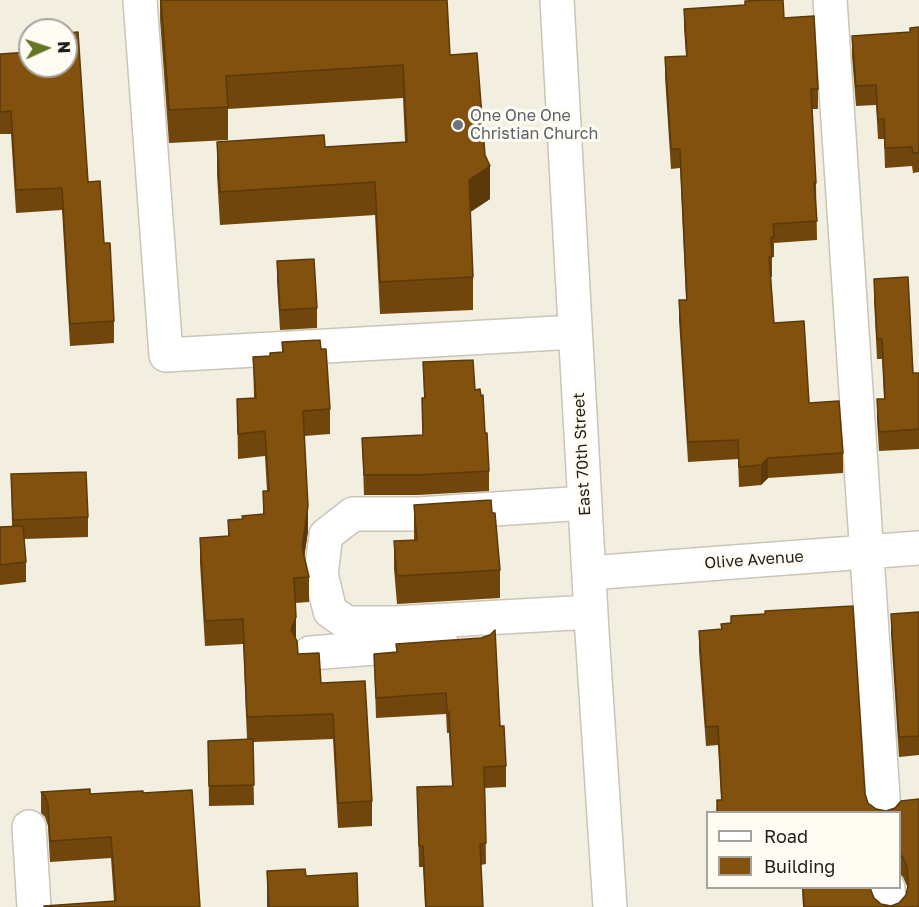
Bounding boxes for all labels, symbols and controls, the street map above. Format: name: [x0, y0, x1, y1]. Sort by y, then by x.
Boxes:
north arrow: [18, 18, 78, 78]
text: N: [54, 41, 74, 54]
place label: One One One Christian Church: [470, 106, 598, 144]
marker: One One One Christian Church: [451, 118, 465, 132]
street label: East 70th Street: [569, 392, 595, 516]
street label: Olive Avenue: [704, 547, 804, 573]
legend: [706, 811, 901, 889]
text: Road: [764, 825, 808, 847]
text: Building: [764, 855, 835, 877]

